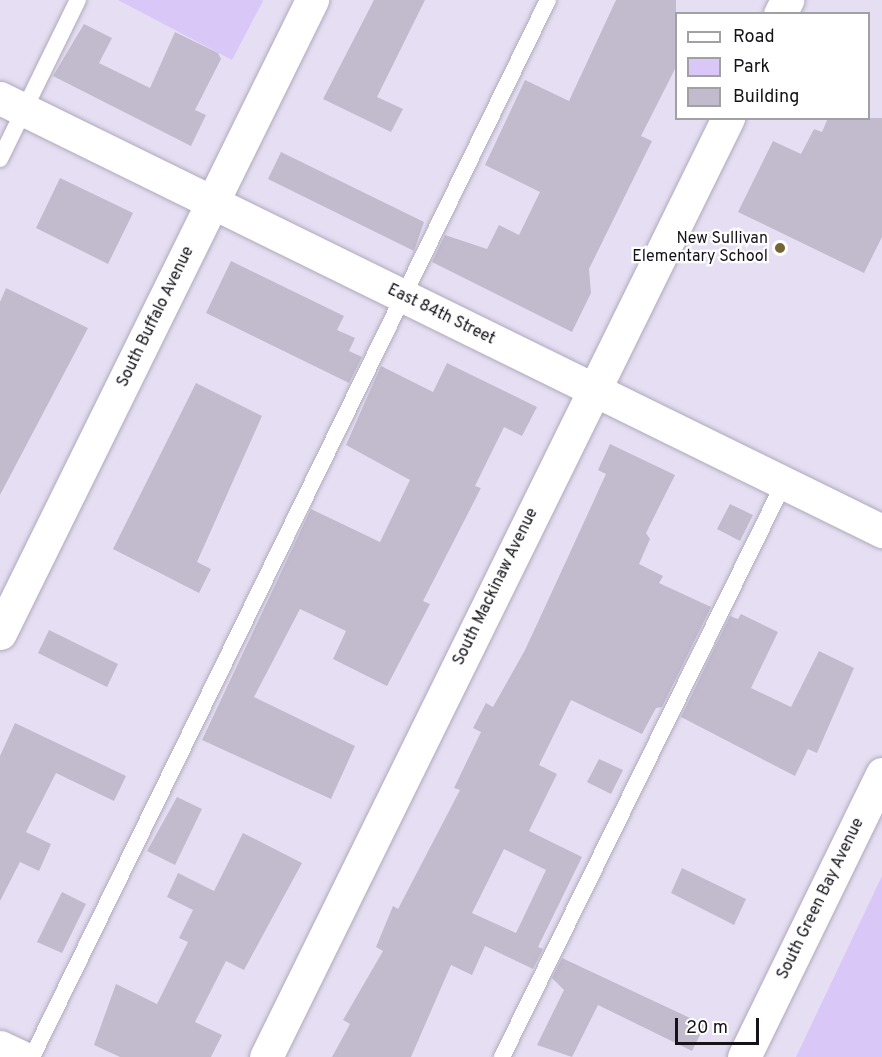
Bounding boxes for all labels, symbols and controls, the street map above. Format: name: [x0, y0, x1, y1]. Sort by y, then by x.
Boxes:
legend: [675, 12, 870, 120]
text: Road: [733, 26, 775, 49]
text: Park: [733, 56, 770, 79]
text: Building: [733, 86, 799, 109]
place label: New Sullivan Elementary School: [632, 229, 768, 267]
marker: New Sullivan Elementary School: [773, 241, 787, 255]
street label: South Buffalo Avenue: [113, 243, 199, 391]
street label: East 84th Street: [384, 281, 498, 349]
street label: South Mackinaw Avenue: [449, 505, 543, 669]
street label: South Green Bay Avenue: [773, 815, 869, 983]
scale bar: [678, 1006, 762, 1044]
text: 20 m: [686, 1017, 728, 1040]

